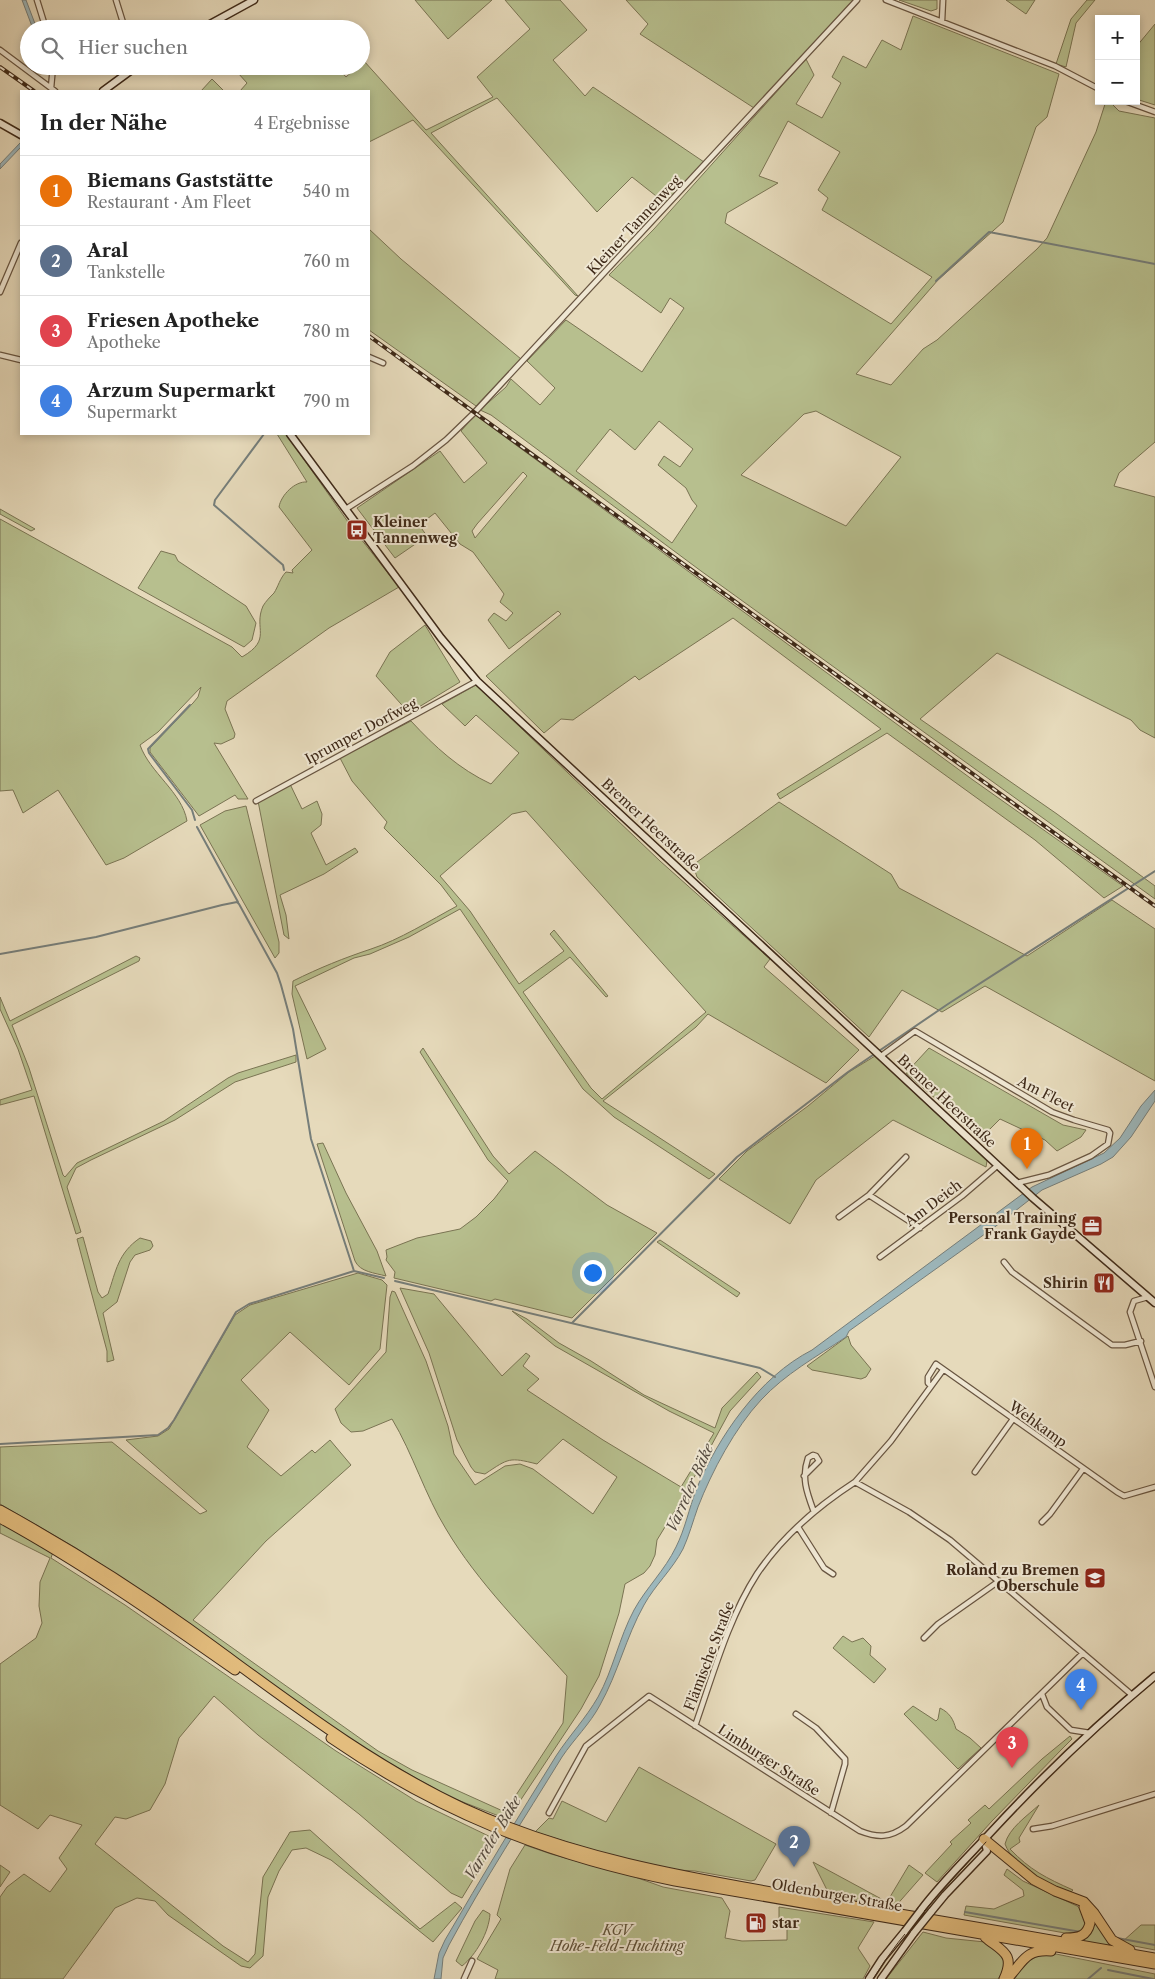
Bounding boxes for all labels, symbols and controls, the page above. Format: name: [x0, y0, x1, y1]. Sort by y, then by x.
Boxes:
map controls: [1095, 15, 1140, 105]
button: +: [1095, 15, 1140, 60]
search box: [20, 20, 370, 75]
icon: search: [38, 34, 66, 62]
text: Hier suchen: [78, 36, 188, 59]
button: −: [1095, 60, 1140, 105]
text: In der Nähe: [40, 110, 167, 135]
text: 4 Ergebnisse: [254, 113, 350, 133]
text: Biemans Gaststätte: [87, 169, 273, 192]
street label: Kleiner Tannenweg: [583, 171, 685, 278]
text: 1: [52, 181, 60, 201]
text: 540 m: [303, 181, 350, 201]
text: Restaurant · Am Fleet: [87, 192, 251, 212]
text: Aral: [87, 239, 129, 262]
text: 2: [51, 251, 61, 271]
text: 760 m: [304, 251, 350, 271]
text: Tankstelle: [87, 262, 165, 282]
text: Friesen Apotheke: [87, 309, 259, 332]
text: 3: [51, 321, 61, 341]
text: 780 m: [303, 321, 350, 341]
text: Apotheke: [87, 332, 161, 352]
text: Arzum Supermarkt: [87, 379, 275, 402]
text: 4: [51, 391, 61, 411]
text: 790 m: [303, 391, 350, 411]
text: Supermarkt: [87, 402, 177, 422]
place label: Kleiner Tannenweg: [373, 513, 458, 547]
bus stop icon: Kleiner Tannenweg: [345, 518, 369, 542]
street label: Iprumper Dorfweg: [302, 694, 421, 768]
street label: Bremer Heerstraße: [598, 775, 704, 876]
street label: Bremer Heerstraße: [894, 1051, 1000, 1152]
street label: Am Fleet: [1014, 1072, 1077, 1116]
pin: 1: [1011, 1128, 1043, 1169]
street label: Am Deich: [900, 1176, 965, 1231]
place label: Personal Training Frank Gayde: [948, 1209, 1077, 1243]
office icon: Personal Training Frank Gayde: [1080, 1214, 1104, 1238]
your location: [580, 1260, 606, 1286]
restaurant icon: Shirin: [1092, 1271, 1116, 1295]
place label: Shirin: [1043, 1274, 1088, 1292]
street label: Wehkamp: [1005, 1396, 1071, 1451]
water label: Varreler Bäke: [662, 1440, 718, 1535]
place label: Roland zu Bremen Oberschule: [946, 1561, 1079, 1595]
school or university icon: Roland zu Bremen Oberschule: [1083, 1566, 1107, 1590]
street label: Flämische Straße: [680, 1599, 738, 1713]
pin: 4: [1065, 1669, 1097, 1710]
street label: Limburger Straße: [715, 1720, 824, 1800]
pin: 3: [996, 1727, 1028, 1768]
water label: Varreler Bäke: [460, 1792, 526, 1883]
pin: 2: [778, 1826, 810, 1867]
street label: Oldenburger Straße: [770, 1875, 904, 1915]
fuel station icon: star: [744, 1911, 768, 1935]
place label: star: [772, 1914, 799, 1932]
park label: KGV Hohe-Feld-Huchting: [549, 1921, 686, 1955]

